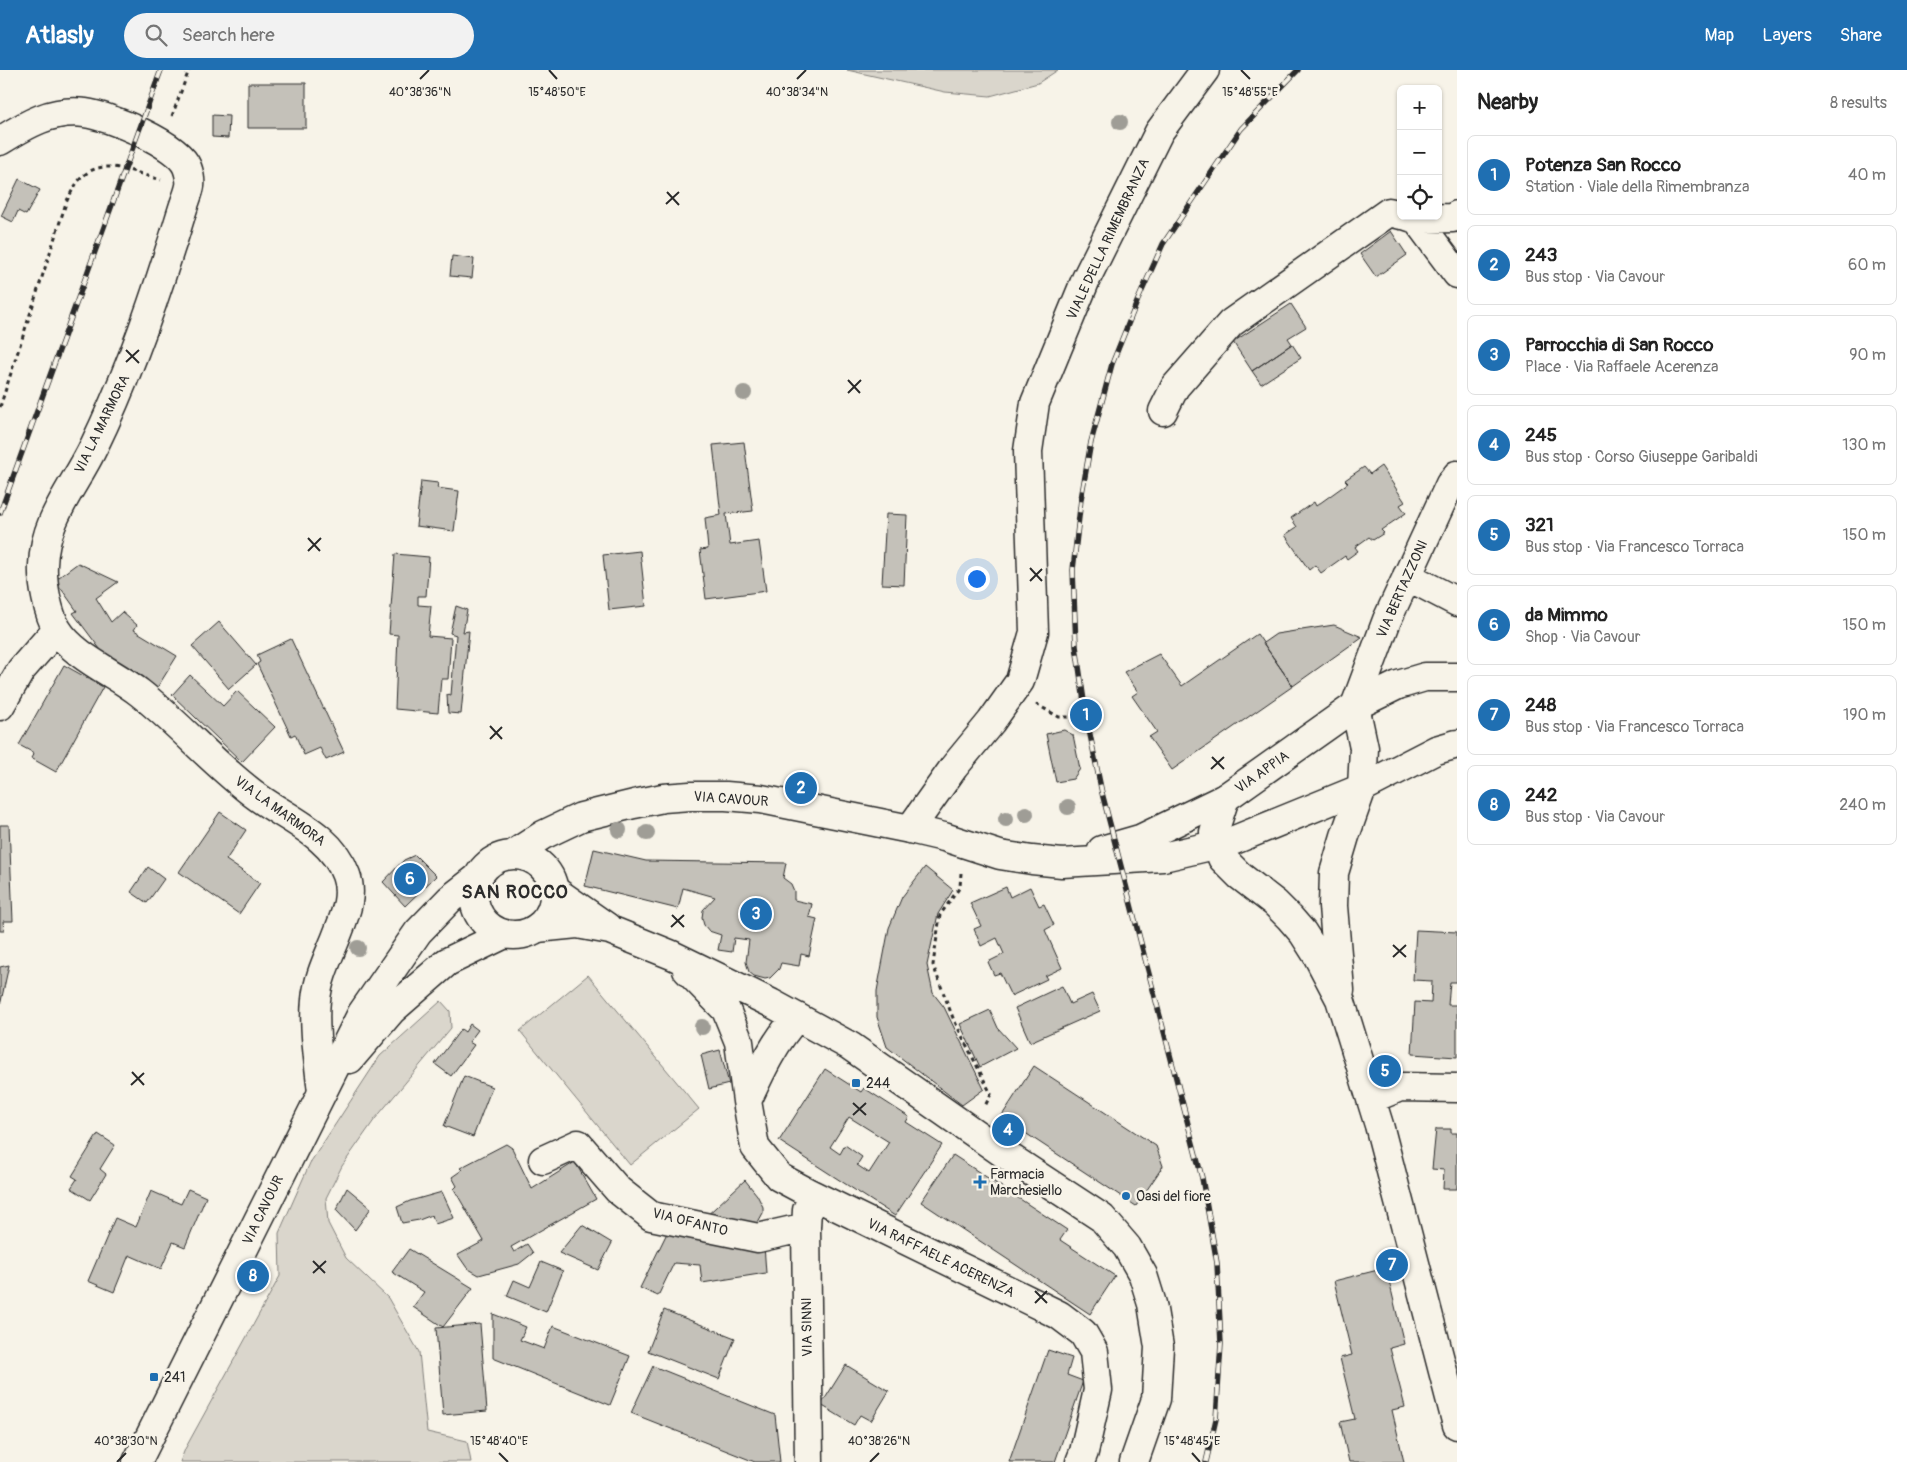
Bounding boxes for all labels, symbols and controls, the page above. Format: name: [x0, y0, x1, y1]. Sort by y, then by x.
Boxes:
search box: [124, 13, 474, 58]
text: Atlasly: [25, 21, 94, 50]
icon: search: [142, 21, 170, 49]
text: Search here: [182, 23, 275, 47]
text: Map: [1705, 24, 1734, 47]
text: Layers: [1762, 24, 1812, 47]
text: Share: [1840, 24, 1882, 47]
text: 40°38'36"N: [389, 85, 451, 100]
text: 15°48'50"E: [528, 85, 586, 100]
text: 40°38'34"N: [766, 85, 828, 100]
text: 15°48'55"E: [1222, 85, 1278, 100]
map controls: [1397, 85, 1442, 220]
button: +: [1397, 85, 1442, 130]
text: Nearby: [1477, 89, 1538, 116]
text: 8 results: [1830, 93, 1887, 113]
button: −: [1397, 130, 1442, 175]
text: Potenza San Rocco: [1525, 153, 1681, 177]
street label: VIALE DELLA RIMEMBRANZA: [1063, 156, 1153, 322]
text: 1: [1491, 165, 1497, 185]
text: 40 m: [1848, 165, 1886, 185]
button: locate: [1397, 175, 1442, 220]
text: Station · Viale della Rimembranza: [1525, 177, 1749, 197]
text: 243: [1525, 243, 1557, 267]
text: 2: [1490, 255, 1498, 275]
text: 60 m: [1848, 255, 1886, 275]
text: Bus stop · Via Cavour: [1525, 267, 1665, 287]
text: Parrocchia di San Rocco: [1525, 333, 1713, 357]
text: 3: [1490, 345, 1498, 365]
text: 90 m: [1849, 345, 1886, 365]
text: Place · Via Raffaele Acerenza: [1525, 357, 1718, 377]
street label: VIA LA MARMORA: [71, 372, 133, 476]
text: 245: [1525, 423, 1557, 447]
text: 4: [1489, 435, 1499, 455]
text: 130 m: [1842, 435, 1886, 455]
text: Bus stop · Corso Giuseppe Garibaldi: [1525, 447, 1758, 467]
text: 321: [1525, 513, 1554, 537]
text: 5: [1490, 525, 1498, 545]
text: 150 m: [1842, 525, 1886, 545]
street label: VIA BERTAZZONI: [1373, 537, 1431, 641]
text: Bus stop · Via Francesco Torraca: [1525, 537, 1744, 557]
your location: [964, 566, 990, 592]
text: da Mimmo: [1525, 603, 1608, 627]
text: 6: [1489, 615, 1499, 635]
text: 150 m: [1842, 615, 1886, 635]
text: Shop · Via Cavour: [1525, 627, 1640, 647]
text: 248: [1525, 693, 1556, 717]
pin: 1: [1070, 696, 1102, 734]
text: 7: [1490, 705, 1498, 725]
text: 190 m: [1843, 705, 1886, 725]
text: Bus stop · Via Francesco Torraca: [1525, 717, 1744, 737]
street label: VIA APPIA: [1232, 747, 1292, 797]
pin: 2: [785, 769, 817, 807]
street label: VIA LA MARMORA: [231, 772, 329, 850]
text: 242: [1525, 783, 1557, 807]
street label: VIA CAVOUR: [693, 788, 769, 810]
text: 8: [1490, 795, 1498, 815]
text: 240 m: [1839, 795, 1886, 815]
text: Bus stop · Via Cavour: [1525, 807, 1665, 827]
pin: 6: [394, 860, 426, 898]
district label: SAN ROCCO: [461, 880, 569, 904]
pin: 3: [740, 895, 772, 933]
pin: 5: [1369, 1052, 1401, 1090]
place label: 244: [866, 1075, 890, 1092]
marker: 244: [850, 1077, 862, 1089]
pin: 4: [992, 1111, 1024, 1149]
place label: Farmacia Marchesiello: [990, 1166, 1062, 1199]
street label: VIA CAVOUR: [239, 1173, 287, 1247]
marker: Farmacia Marchesiello: [974, 1176, 986, 1188]
place label: Oasi del fiore: [1136, 1188, 1211, 1205]
marker: Oasi del fiore: [1120, 1190, 1132, 1202]
street label: VIA OFANTO: [651, 1204, 730, 1240]
street label: VIA RAFFAELE ACERENZA: [865, 1215, 1017, 1301]
pin: 7: [1376, 1246, 1408, 1284]
pin: 8: [237, 1257, 269, 1295]
street label: VIA SINNI: [798, 1297, 816, 1357]
place label: 241: [164, 1369, 185, 1386]
marker: 241: [148, 1371, 160, 1383]
text: 40°38'30"N: [94, 1434, 158, 1449]
text: 15°48'40"E: [470, 1434, 528, 1449]
text: 40°38'26"N: [848, 1434, 910, 1449]
text: 15°48'45"E: [1164, 1434, 1220, 1449]

